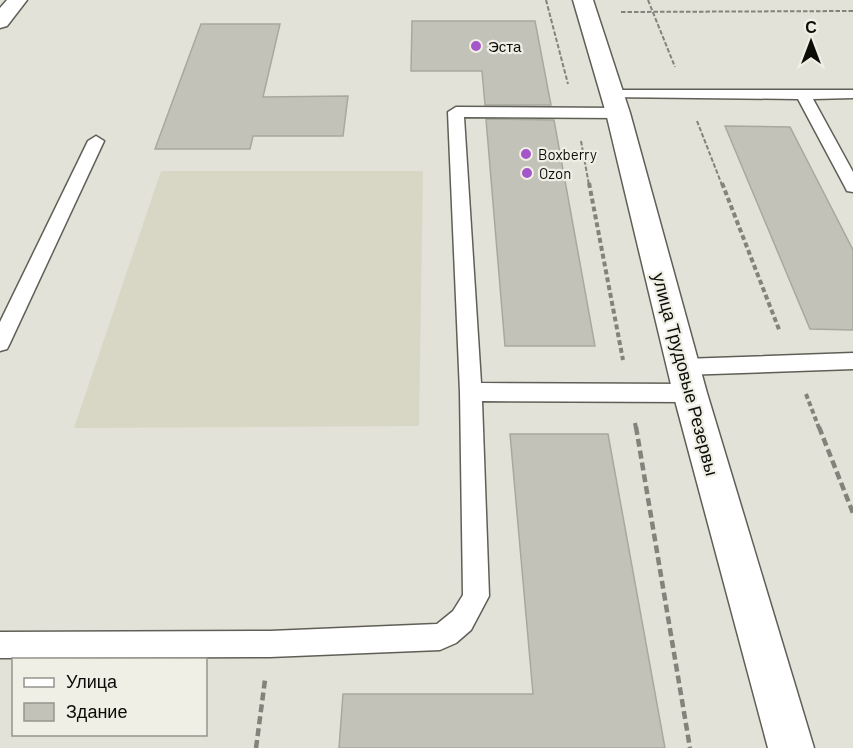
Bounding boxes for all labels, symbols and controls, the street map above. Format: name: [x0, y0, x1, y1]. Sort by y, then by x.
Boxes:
north arrow: [781, 12, 841, 72]
text: С: [805, 17, 817, 36]
place label: Эста: [488, 37, 522, 55]
marker: Эста: [469, 39, 483, 53]
place label: Boxberry: [538, 145, 597, 163]
marker: Boxberry: [519, 147, 533, 161]
place label: Ozon: [539, 164, 571, 182]
marker: Ozon: [520, 166, 534, 180]
street label: улица Трудовые Резервы: [648, 270, 724, 478]
legend: [12, 658, 207, 736]
text: Улица: [66, 670, 118, 692]
text: Здание: [66, 700, 127, 722]

